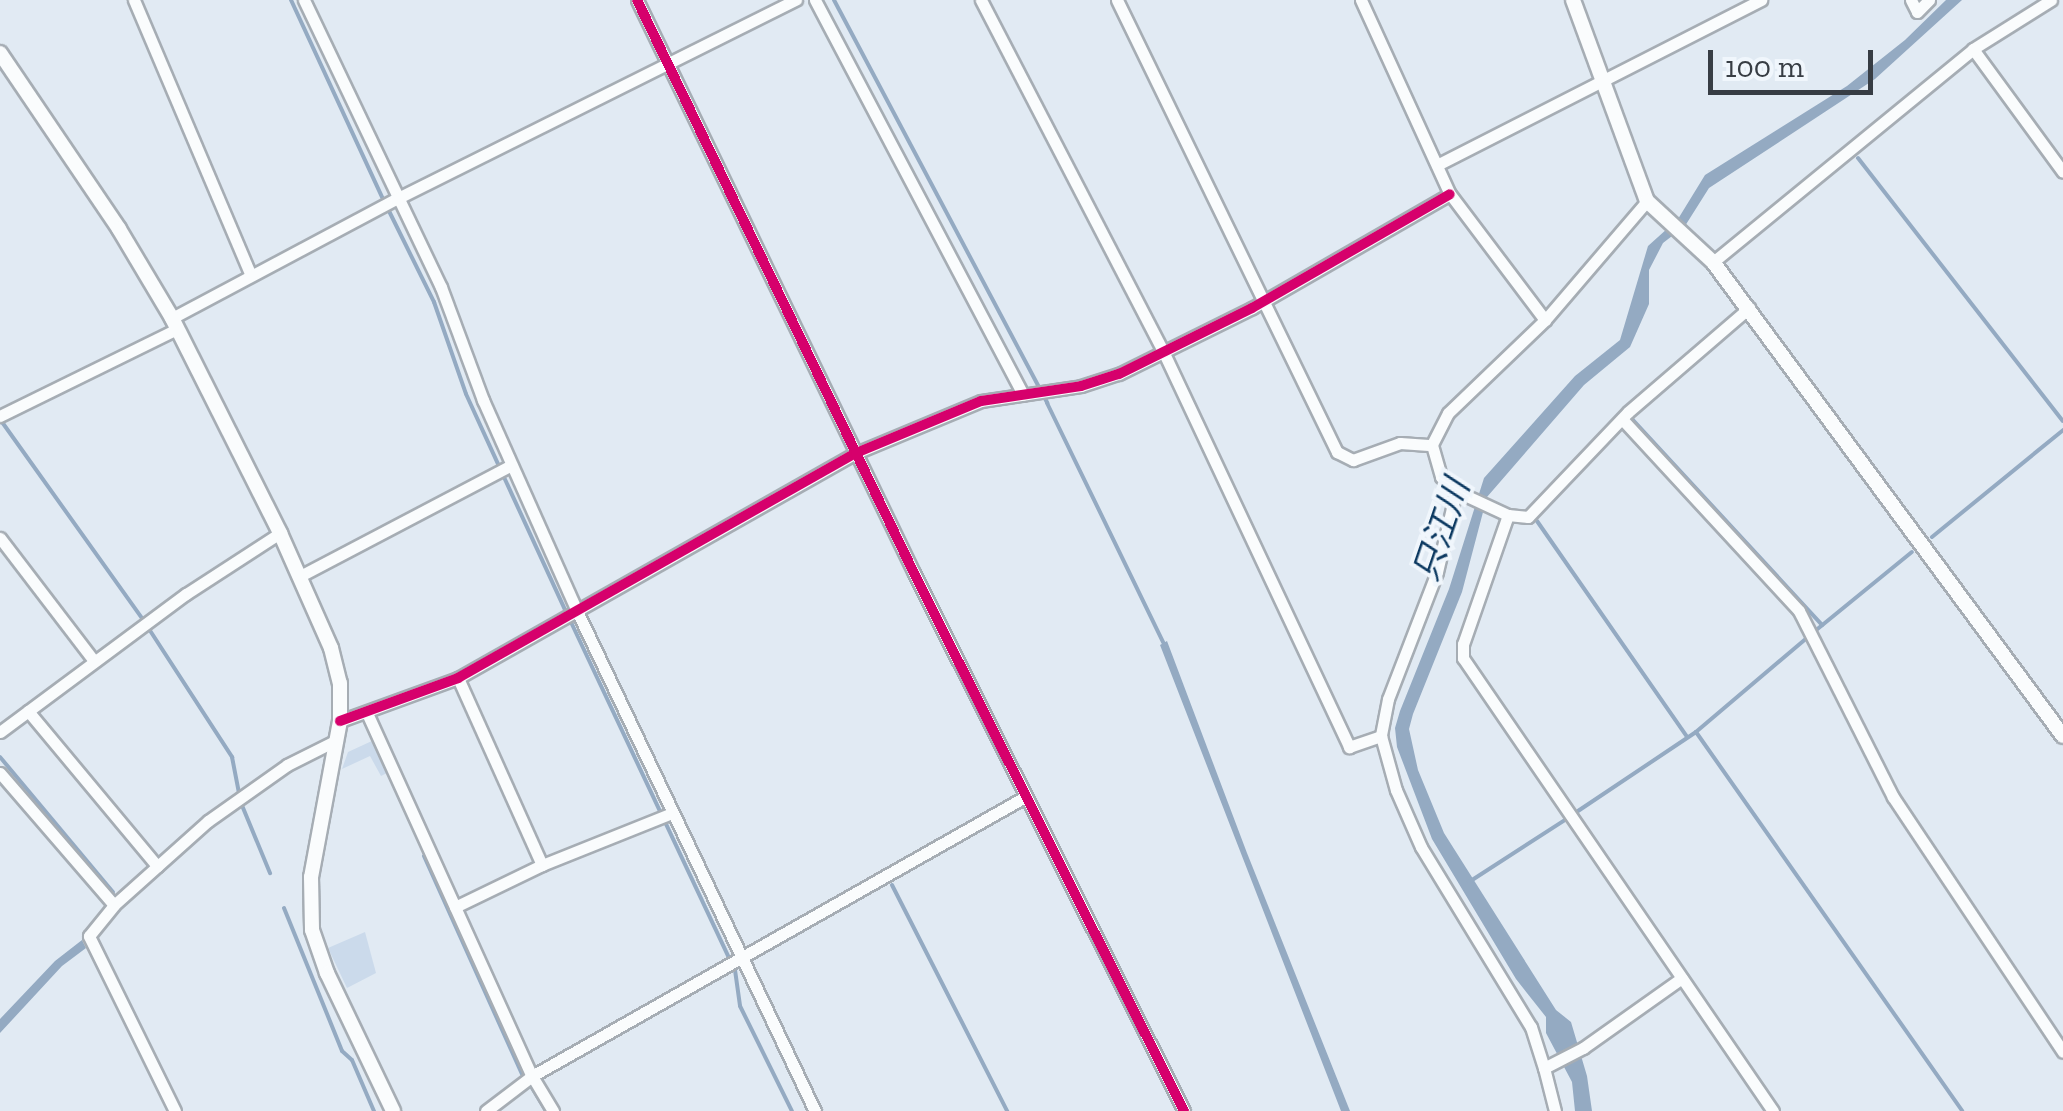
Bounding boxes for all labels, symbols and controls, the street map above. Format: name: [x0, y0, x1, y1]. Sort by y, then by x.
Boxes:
scale bar: [1713, 30, 1878, 92]
text: 100 m: [1725, 49, 1804, 85]
water label: 只江川: [1404, 474, 1478, 586]

